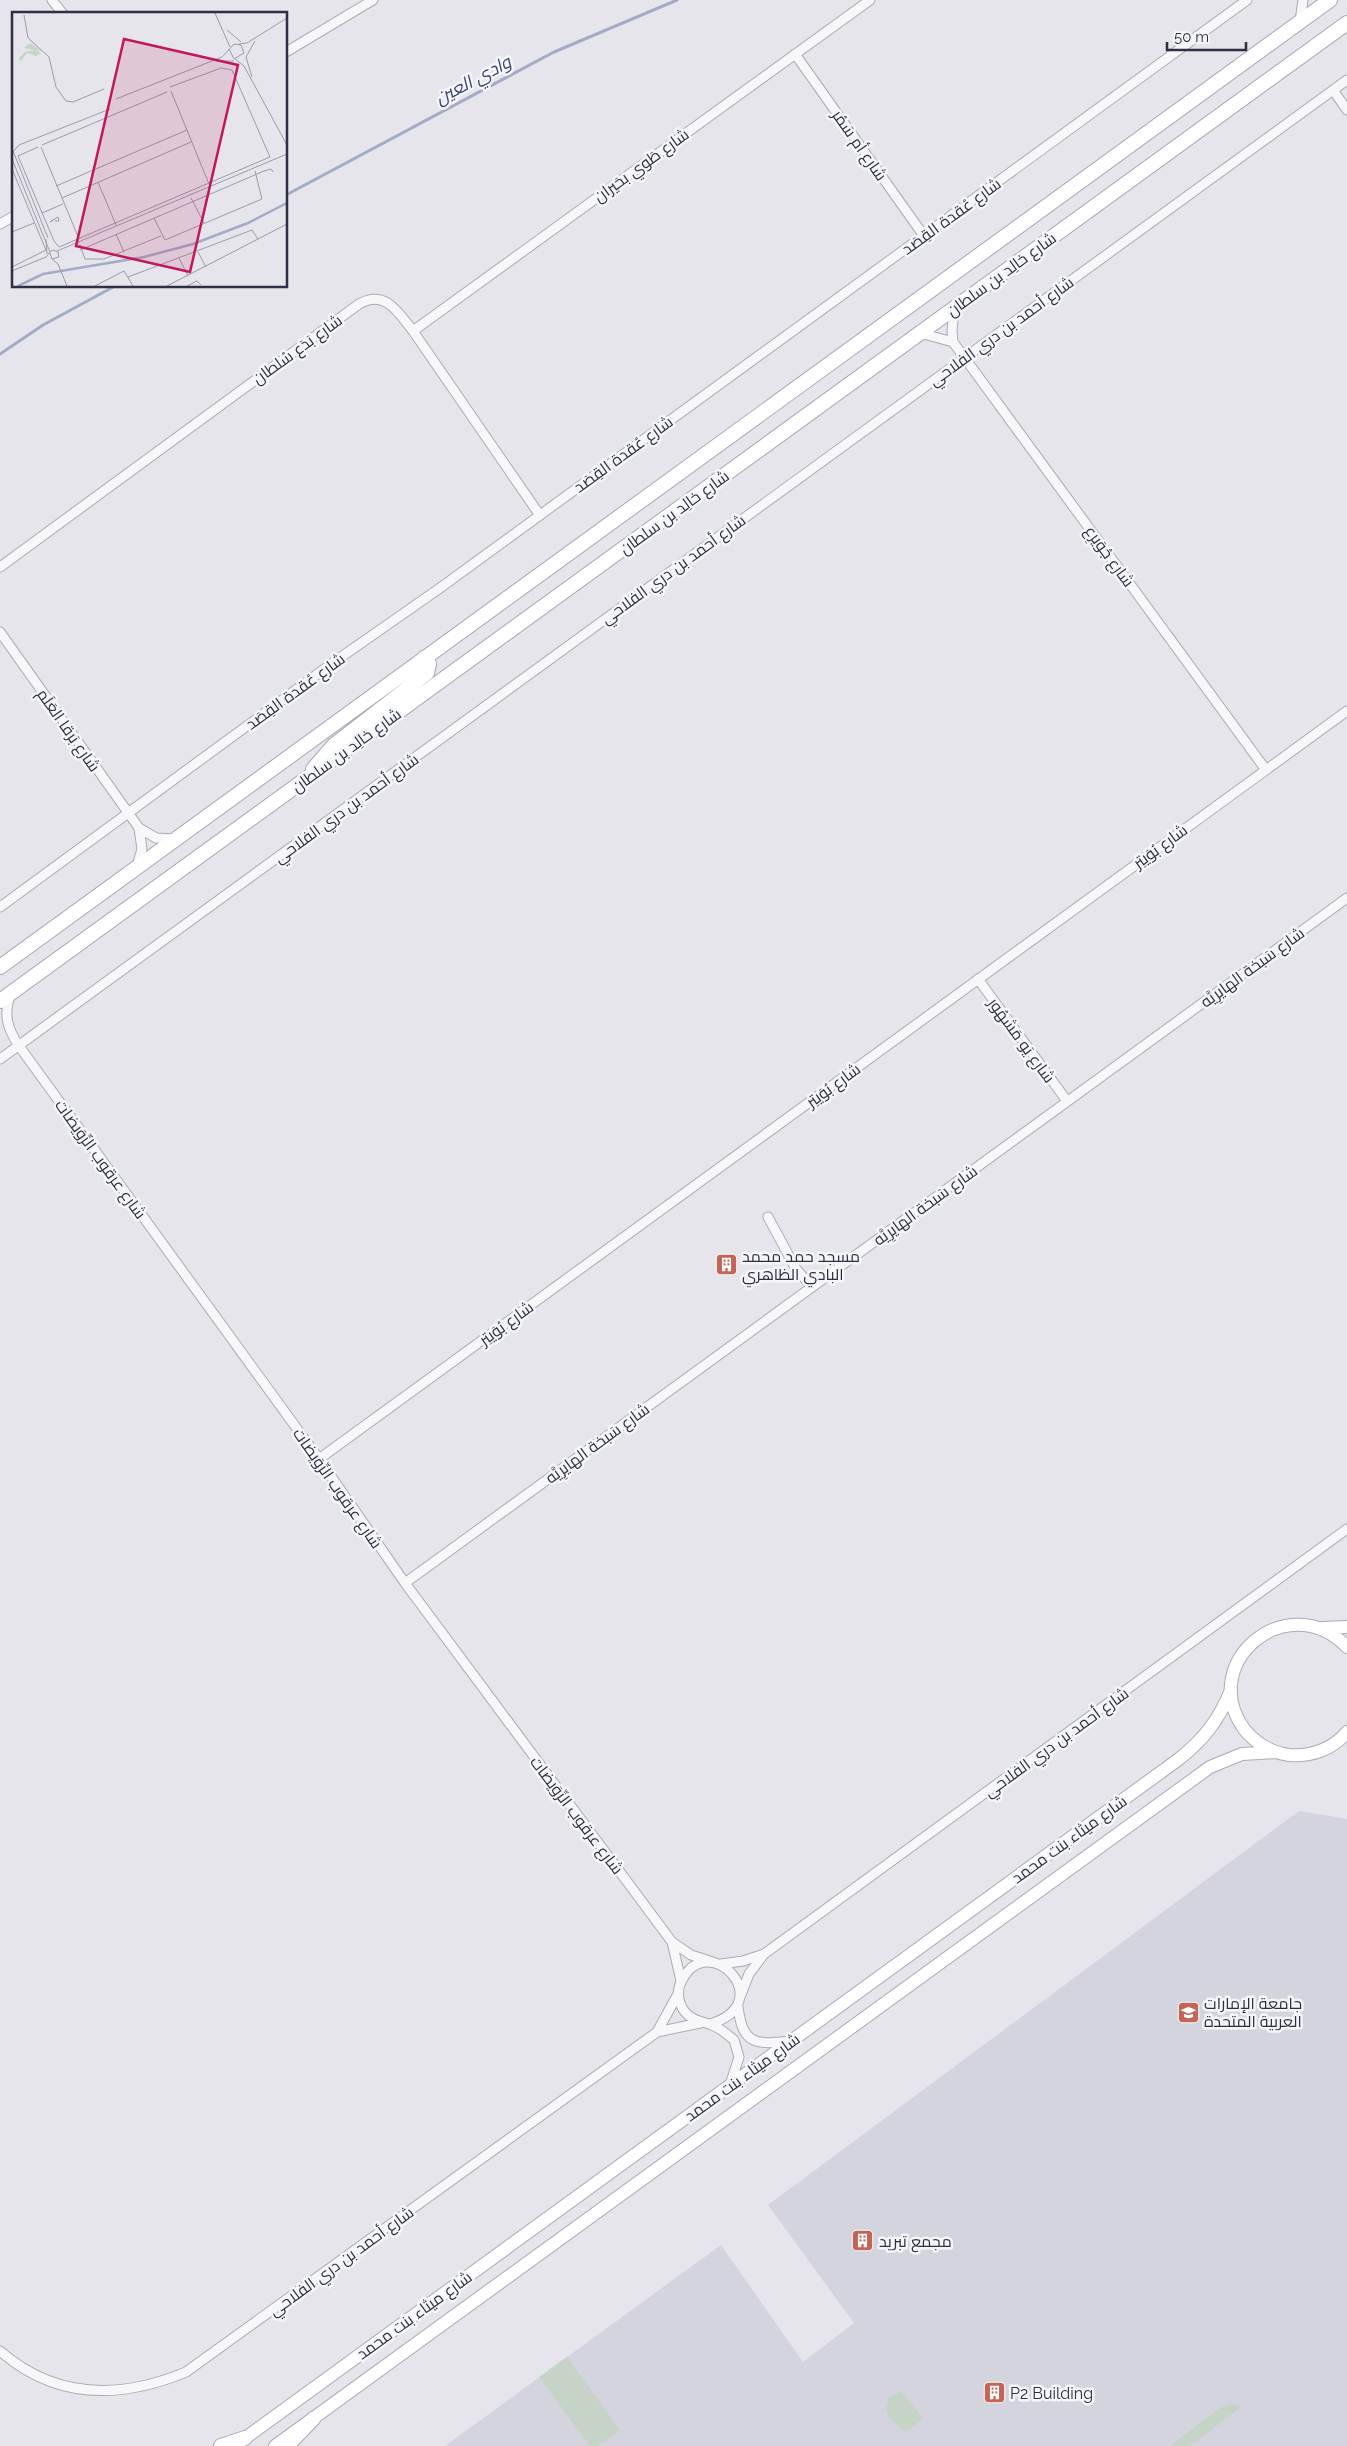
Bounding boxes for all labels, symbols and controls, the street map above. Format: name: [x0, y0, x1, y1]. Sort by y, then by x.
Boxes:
inset map: [12, 12, 288, 288]
scale bar: [1167, 20, 1246, 52]
text: 50 m: [1174, 28, 1209, 46]
water label: وادي العين: [431, 50, 517, 112]
street label: شارع أم سَمُر: [826, 105, 891, 186]
street label: شارع طَوي بحَيران: [590, 125, 695, 210]
street label: شارع عُقدة القِصَد: [898, 174, 1006, 260]
street label: شارع خالِد بن سلطان: [943, 228, 1061, 322]
street label: شارع أحمد بن دري الفلاحي: [925, 272, 1080, 394]
street label: شارع بَدَع سُلطان: [249, 310, 347, 390]
street label: شارع عُقدة القِصَد: [570, 412, 678, 498]
street label: شارع خالِد بن سلطان: [616, 466, 734, 560]
street label: شارع أحمد بن دري الفلاحي: [597, 510, 752, 632]
street label: شارع جُوَيرِع: [1079, 522, 1138, 592]
street label: شارع عُقدة القِصَد: [242, 649, 350, 735]
street label: شارع بَرقا العَلَم: [31, 685, 104, 777]
street label: شارع خالِد بن سلطان: [288, 704, 406, 798]
street label: شارع أحمد بن دري الفلاحي: [270, 749, 425, 871]
street label: شارع بُوَيتِر: [1129, 820, 1192, 875]
street label: شارع سَبخة الهايرِيَّه: [1197, 923, 1309, 1013]
street label: شارع يَو مَشهُور: [982, 993, 1059, 1088]
street label: شارع بُوَيتِر: [802, 1059, 865, 1114]
street label: شارع عرقوب الرِّوَيضات: [49, 1096, 150, 1224]
street label: شارع سَبخة الهايرِيَّه: [870, 1161, 982, 1251]
place label: مسجد حمد محمد البادي الظاهري: [742, 1247, 860, 1288]
building icon: مسجد حمد محمد البادي الظاهري: [714, 1253, 738, 1277]
street label: شارع بُوَيتِر: [475, 1297, 538, 1352]
street label: شارع سَبخة الهايرِيَّه: [542, 1399, 654, 1489]
street label: شارع عرقوب الرِّوَيضات: [287, 1424, 386, 1553]
street label: شارع أحمد بن دري الفلاحي: [980, 1683, 1135, 1805]
street label: شارع عرقوب الرِّوَيضات: [525, 1753, 627, 1879]
street label: شارع ميثاء بنت محمد: [1008, 1791, 1132, 1889]
place label: جامعة الإمارات العربية المتحدة: [1204, 1994, 1302, 2031]
school or university icon: جامعة الإمارات العربية المتحدة: [1176, 2000, 1200, 2024]
street label: شارع ميثاء بنت محمد: [681, 2029, 805, 2127]
street label: شارع أحمد بن دري الفلاحي: [265, 2202, 420, 2324]
building icon: مجمع تبريد: [851, 2229, 875, 2253]
place label: مجمع تبريد: [879, 2232, 952, 2253]
street label: شارع ميثاء بنت محمد: [353, 2267, 477, 2365]
building icon: P2 Building: [982, 2381, 1006, 2405]
place label: P2 Building: [1010, 2384, 1093, 2403]

